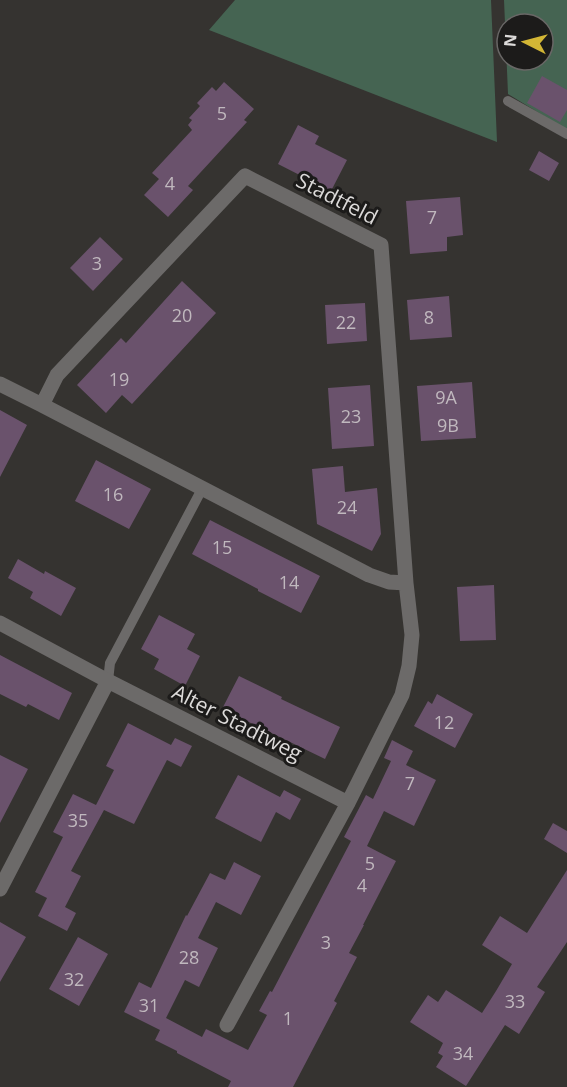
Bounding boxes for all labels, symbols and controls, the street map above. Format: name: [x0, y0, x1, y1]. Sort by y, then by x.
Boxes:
north arrow: [495, 12, 555, 72]
text: N: [498, 33, 522, 48]
house number: 5: [217, 101, 227, 125]
street label: Stadtfeld: [292, 166, 383, 231]
house number: 4: [165, 171, 175, 195]
house number: 7: [427, 205, 437, 229]
house number: 3: [92, 251, 102, 275]
house number: 20: [172, 303, 192, 327]
house number: 8: [424, 305, 434, 329]
house number: 22: [336, 310, 356, 334]
house number: 19: [109, 367, 129, 391]
house number: 9A: [435, 385, 457, 409]
house number: 23: [341, 404, 361, 428]
house number: 9B: [437, 413, 459, 437]
house number: 16: [103, 482, 123, 506]
house number: 24: [337, 495, 357, 519]
house number: 15: [212, 535, 232, 559]
house number: 14: [279, 570, 299, 594]
street label: Alter Stadtweg: [168, 677, 307, 767]
house number: 12: [434, 710, 454, 734]
house number: 7: [405, 771, 415, 795]
house number: 35: [68, 808, 88, 832]
house number: 5: [365, 851, 375, 875]
house number: 4: [357, 873, 367, 897]
house number: 3: [321, 930, 331, 954]
house number: 28: [179, 945, 199, 969]
house number: 32: [64, 967, 84, 991]
house number: 33: [505, 989, 525, 1013]
house number: 31: [139, 993, 159, 1017]
house number: 1: [283, 1006, 293, 1030]
house number: 34: [453, 1041, 473, 1065]

